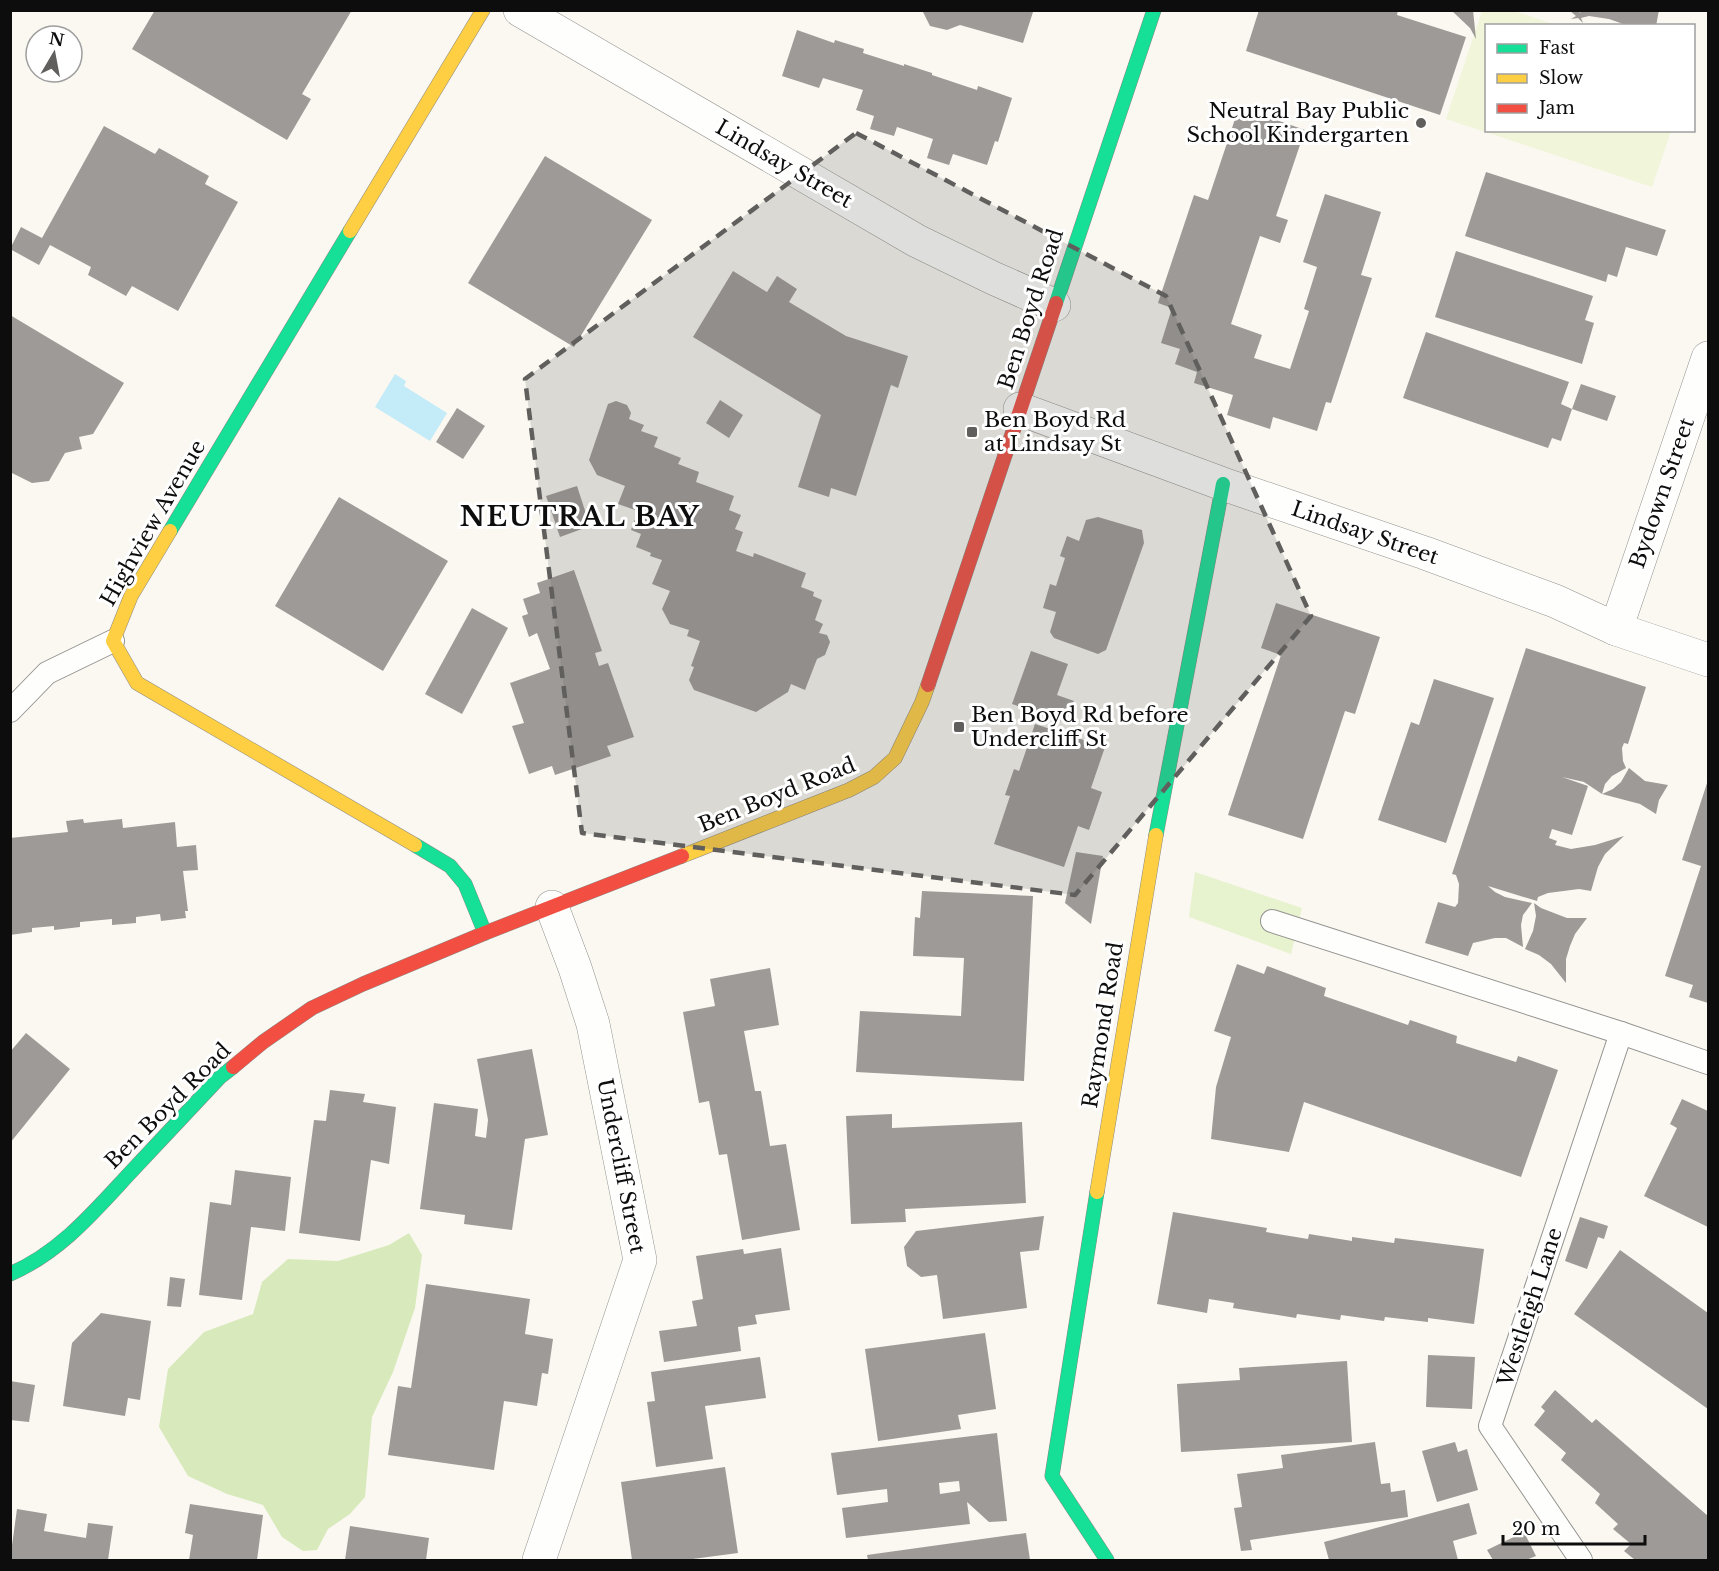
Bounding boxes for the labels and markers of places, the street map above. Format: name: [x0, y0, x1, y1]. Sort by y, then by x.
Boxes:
place label: Neutral Bay Public School Kindergarten: [1187, 98, 1409, 148]
marker: Neutral Bay Public School Kindergarten: [1414, 116, 1428, 130]
place label: Ben Boyd Rd at Lindsay St: [984, 407, 1126, 457]
marker: Ben Boyd Rd at Lindsay St: [965, 425, 979, 439]
place label: Ben Boyd Rd before Undercliff St: [971, 702, 1189, 752]
marker: Ben Boyd Rd before Undercliff St: [952, 720, 966, 734]

